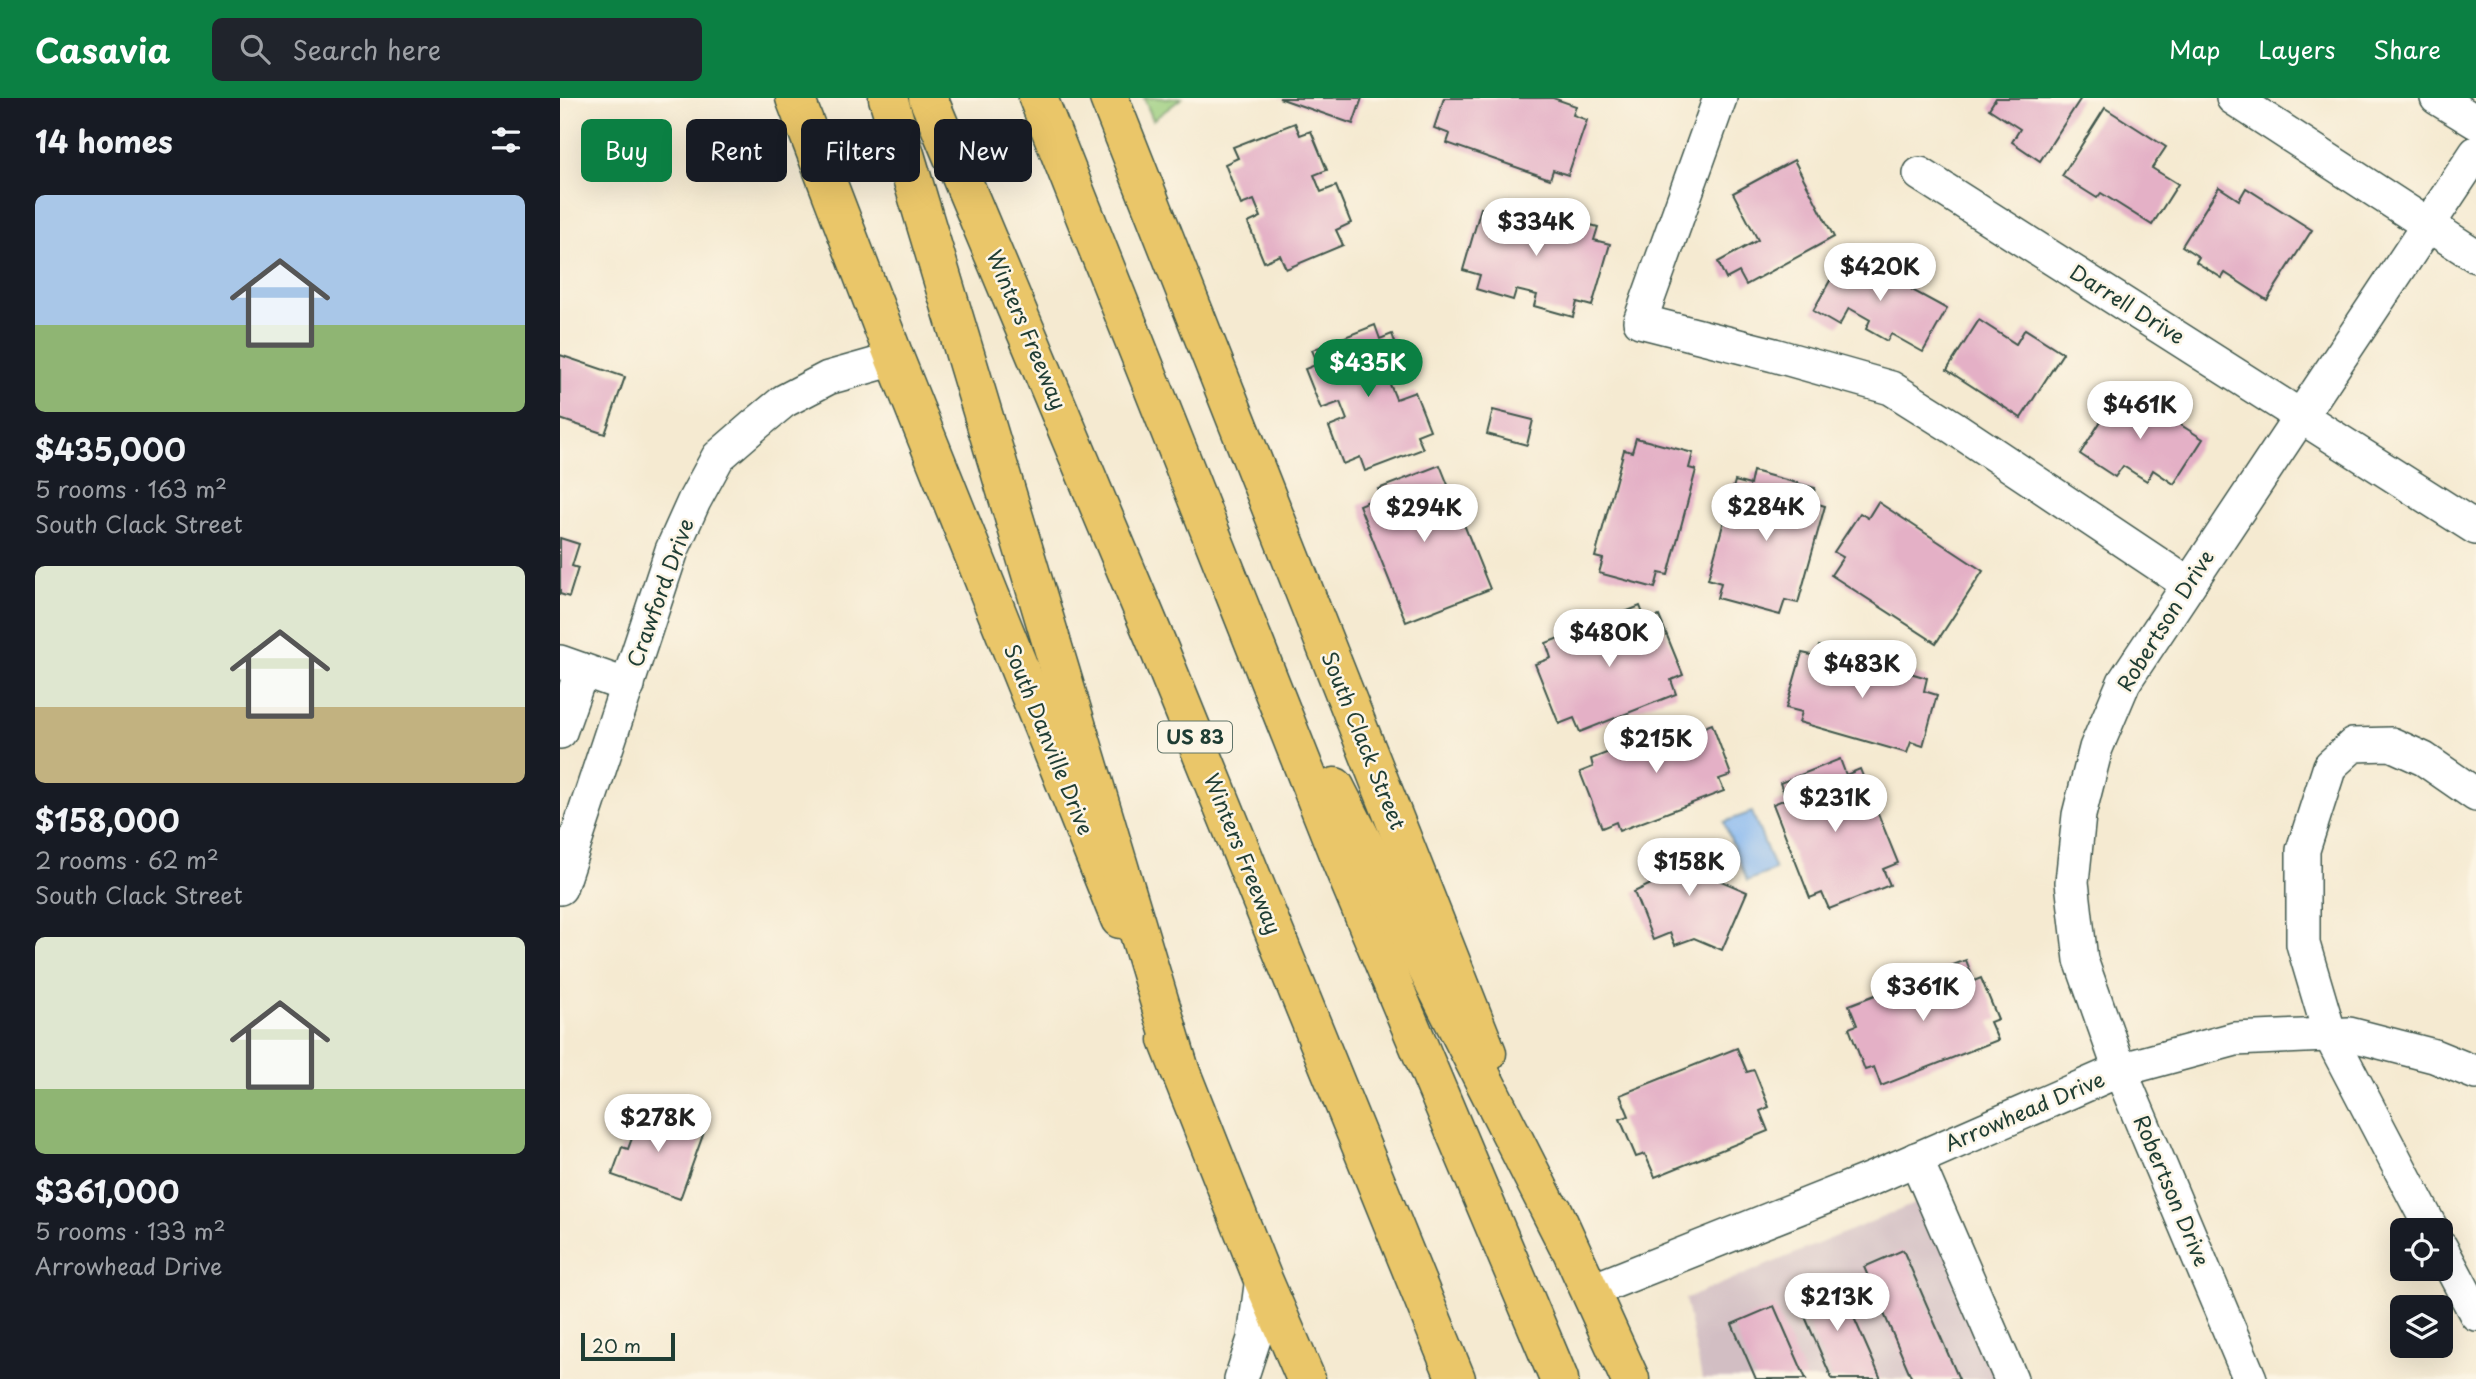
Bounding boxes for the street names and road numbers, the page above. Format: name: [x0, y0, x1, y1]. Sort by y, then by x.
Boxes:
street label: Winters Freeway: [980, 244, 1076, 414]
street label: Darrell Drive: [2064, 255, 2192, 351]
street label: Crawford Drive: [617, 514, 701, 671]
street label: Robertson Drive: [2108, 543, 2221, 697]
street label: South Danville Drive: [997, 639, 1103, 840]
street label: South Clack Street: [1315, 646, 1415, 834]
road number: US 83: [1158, 722, 1232, 752]
street label: Winters Freeway: [1197, 768, 1291, 939]
street label: Arrowhead Drive: [1939, 1062, 2109, 1158]
street label: Robertson Drive: [2127, 1110, 2219, 1271]

